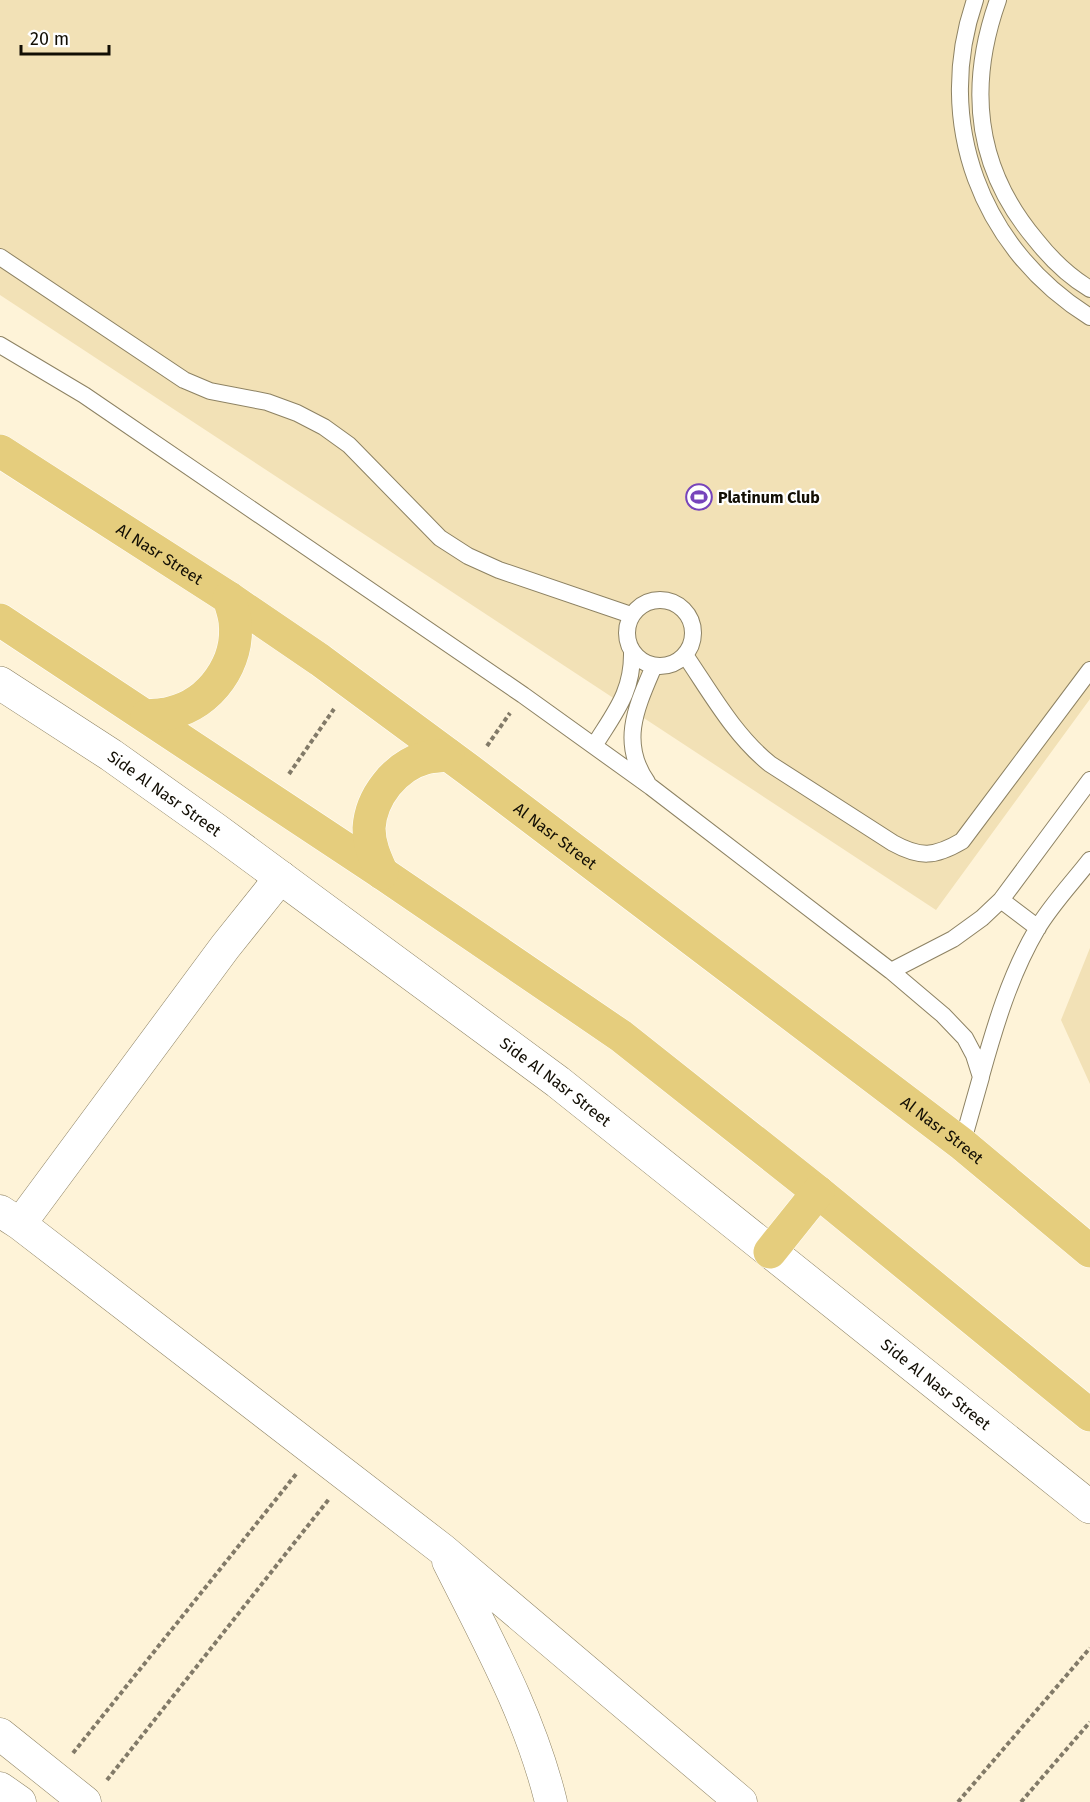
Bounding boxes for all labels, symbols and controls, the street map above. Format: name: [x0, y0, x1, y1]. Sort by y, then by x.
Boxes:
scale bar: [21, 18, 110, 56]
text: 20 m: [30, 28, 69, 50]
sports icon: Platinum Club: [684, 482, 714, 512]
place label: Platinum Club: [718, 488, 820, 507]
street label: Al Nasr Street: [113, 519, 207, 589]
street label: Side Al Nasr Street: [104, 747, 225, 840]
street label: Al Nasr Street: [510, 799, 601, 874]
street label: Side Al Nasr Street: [496, 1033, 615, 1131]
street label: Al Nasr Street: [897, 1092, 987, 1168]
street label: Side Al Nasr Street: [877, 1335, 994, 1434]

